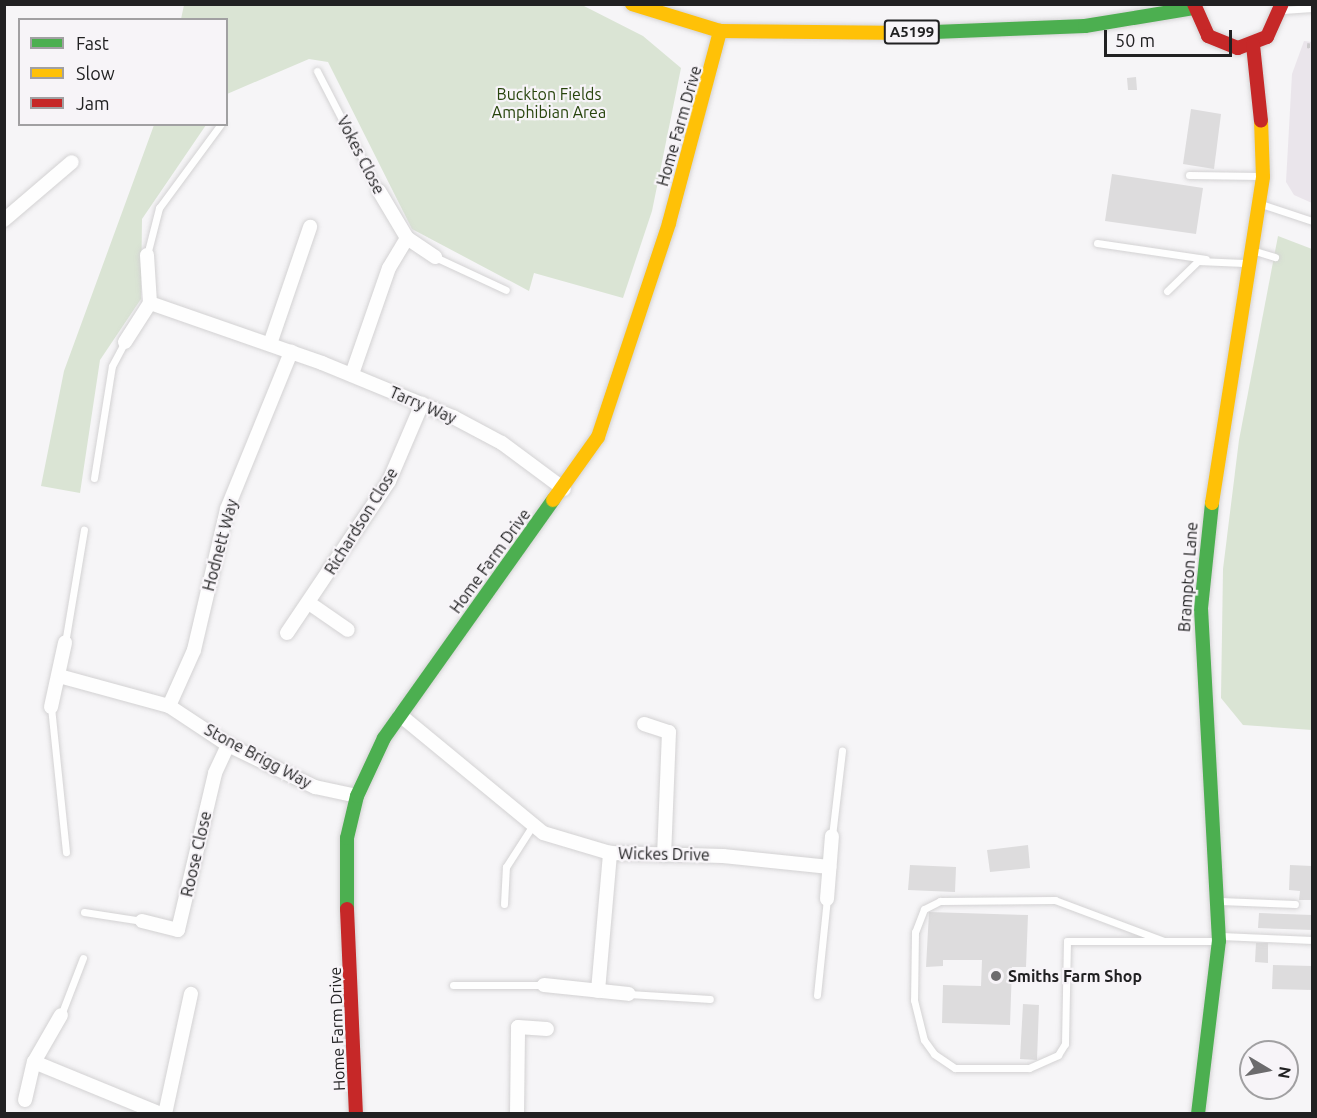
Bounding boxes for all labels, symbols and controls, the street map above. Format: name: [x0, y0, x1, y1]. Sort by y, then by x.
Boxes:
legend: [18, 18, 228, 126]
scale bar: [1107, 18, 1234, 56]
road number: A5199: [884, 20, 940, 44]
text: 50 m: [1115, 30, 1155, 50]
text: Fast: [76, 33, 109, 53]
text: Slow: [76, 63, 115, 83]
street label: Home Farm Drive: [653, 64, 705, 188]
park label: Buckton Fields Amphibian Area: [492, 84, 606, 122]
text: Jam: [76, 93, 110, 113]
street label: Vokes Close: [333, 113, 389, 197]
street label: Tarry Way: [387, 382, 459, 428]
street label: Richardson Close: [320, 464, 402, 578]
street label: Hodnett Way: [199, 497, 241, 593]
street label: Home Farm Drive: [446, 505, 534, 617]
street label: Brampton Lane: [1175, 521, 1201, 633]
street label: Stone Brigg Way: [201, 720, 315, 792]
street label: Roose Close: [177, 809, 215, 899]
street label: Wickes Drive: [618, 844, 710, 864]
place label: Smiths Farm Shop: [1008, 966, 1142, 986]
street label: Home Farm Drive: [325, 967, 349, 1091]
marker: Smiths Farm Shop: [989, 969, 1003, 983]
north arrow: [1239, 1040, 1299, 1100]
text: N: [1275, 1065, 1295, 1080]

